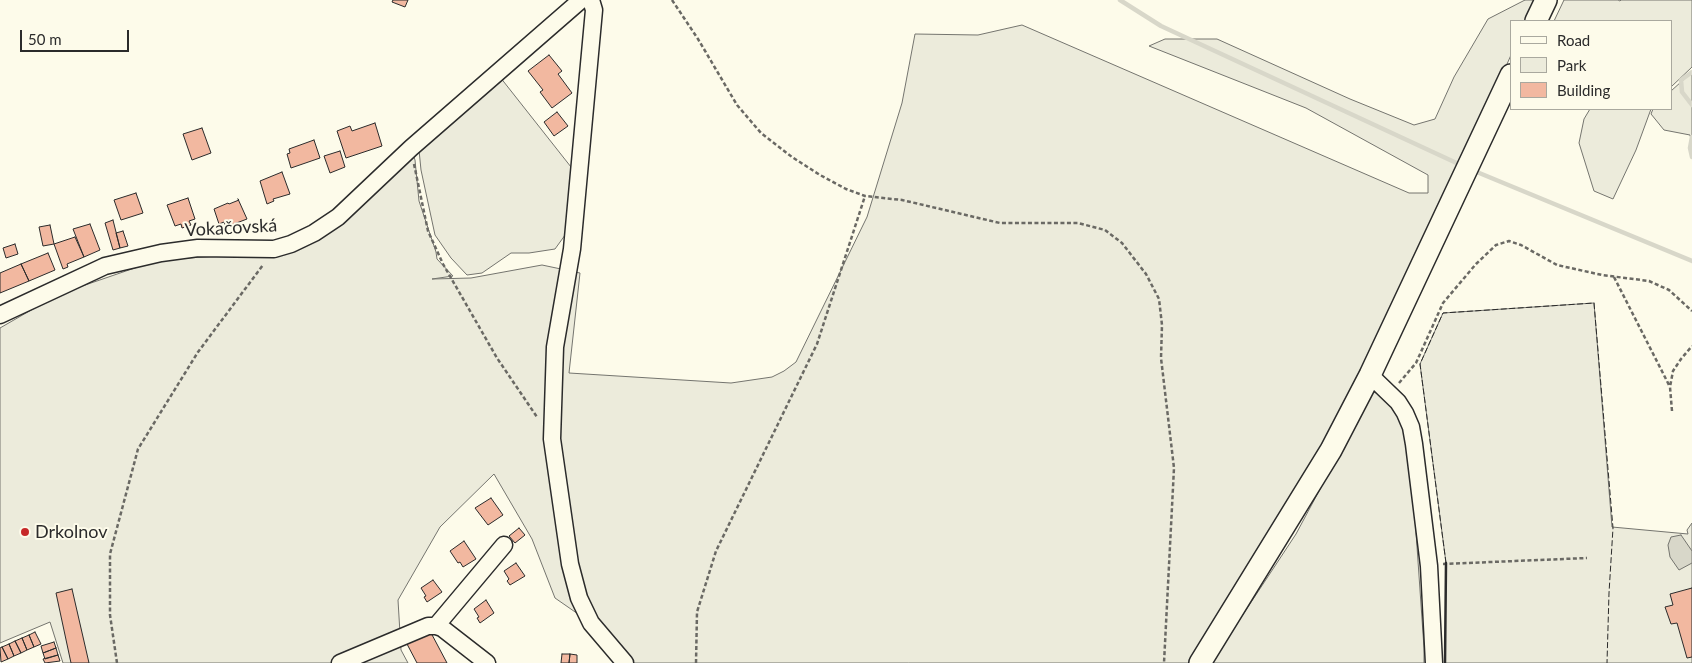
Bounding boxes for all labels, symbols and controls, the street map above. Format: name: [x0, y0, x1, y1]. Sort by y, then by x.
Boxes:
scale bar: [22, 20, 131, 52]
legend: [1510, 20, 1672, 110]
text: 50 m: [28, 30, 62, 48]
text: Road: [1557, 31, 1590, 49]
text: Park: [1557, 56, 1586, 74]
text: Building: [1557, 81, 1610, 99]
street label: Vokačovská: [184, 215, 278, 241]
place label: Drkolnov: [35, 521, 107, 543]
marker: Drkolnov: [19, 526, 31, 538]

